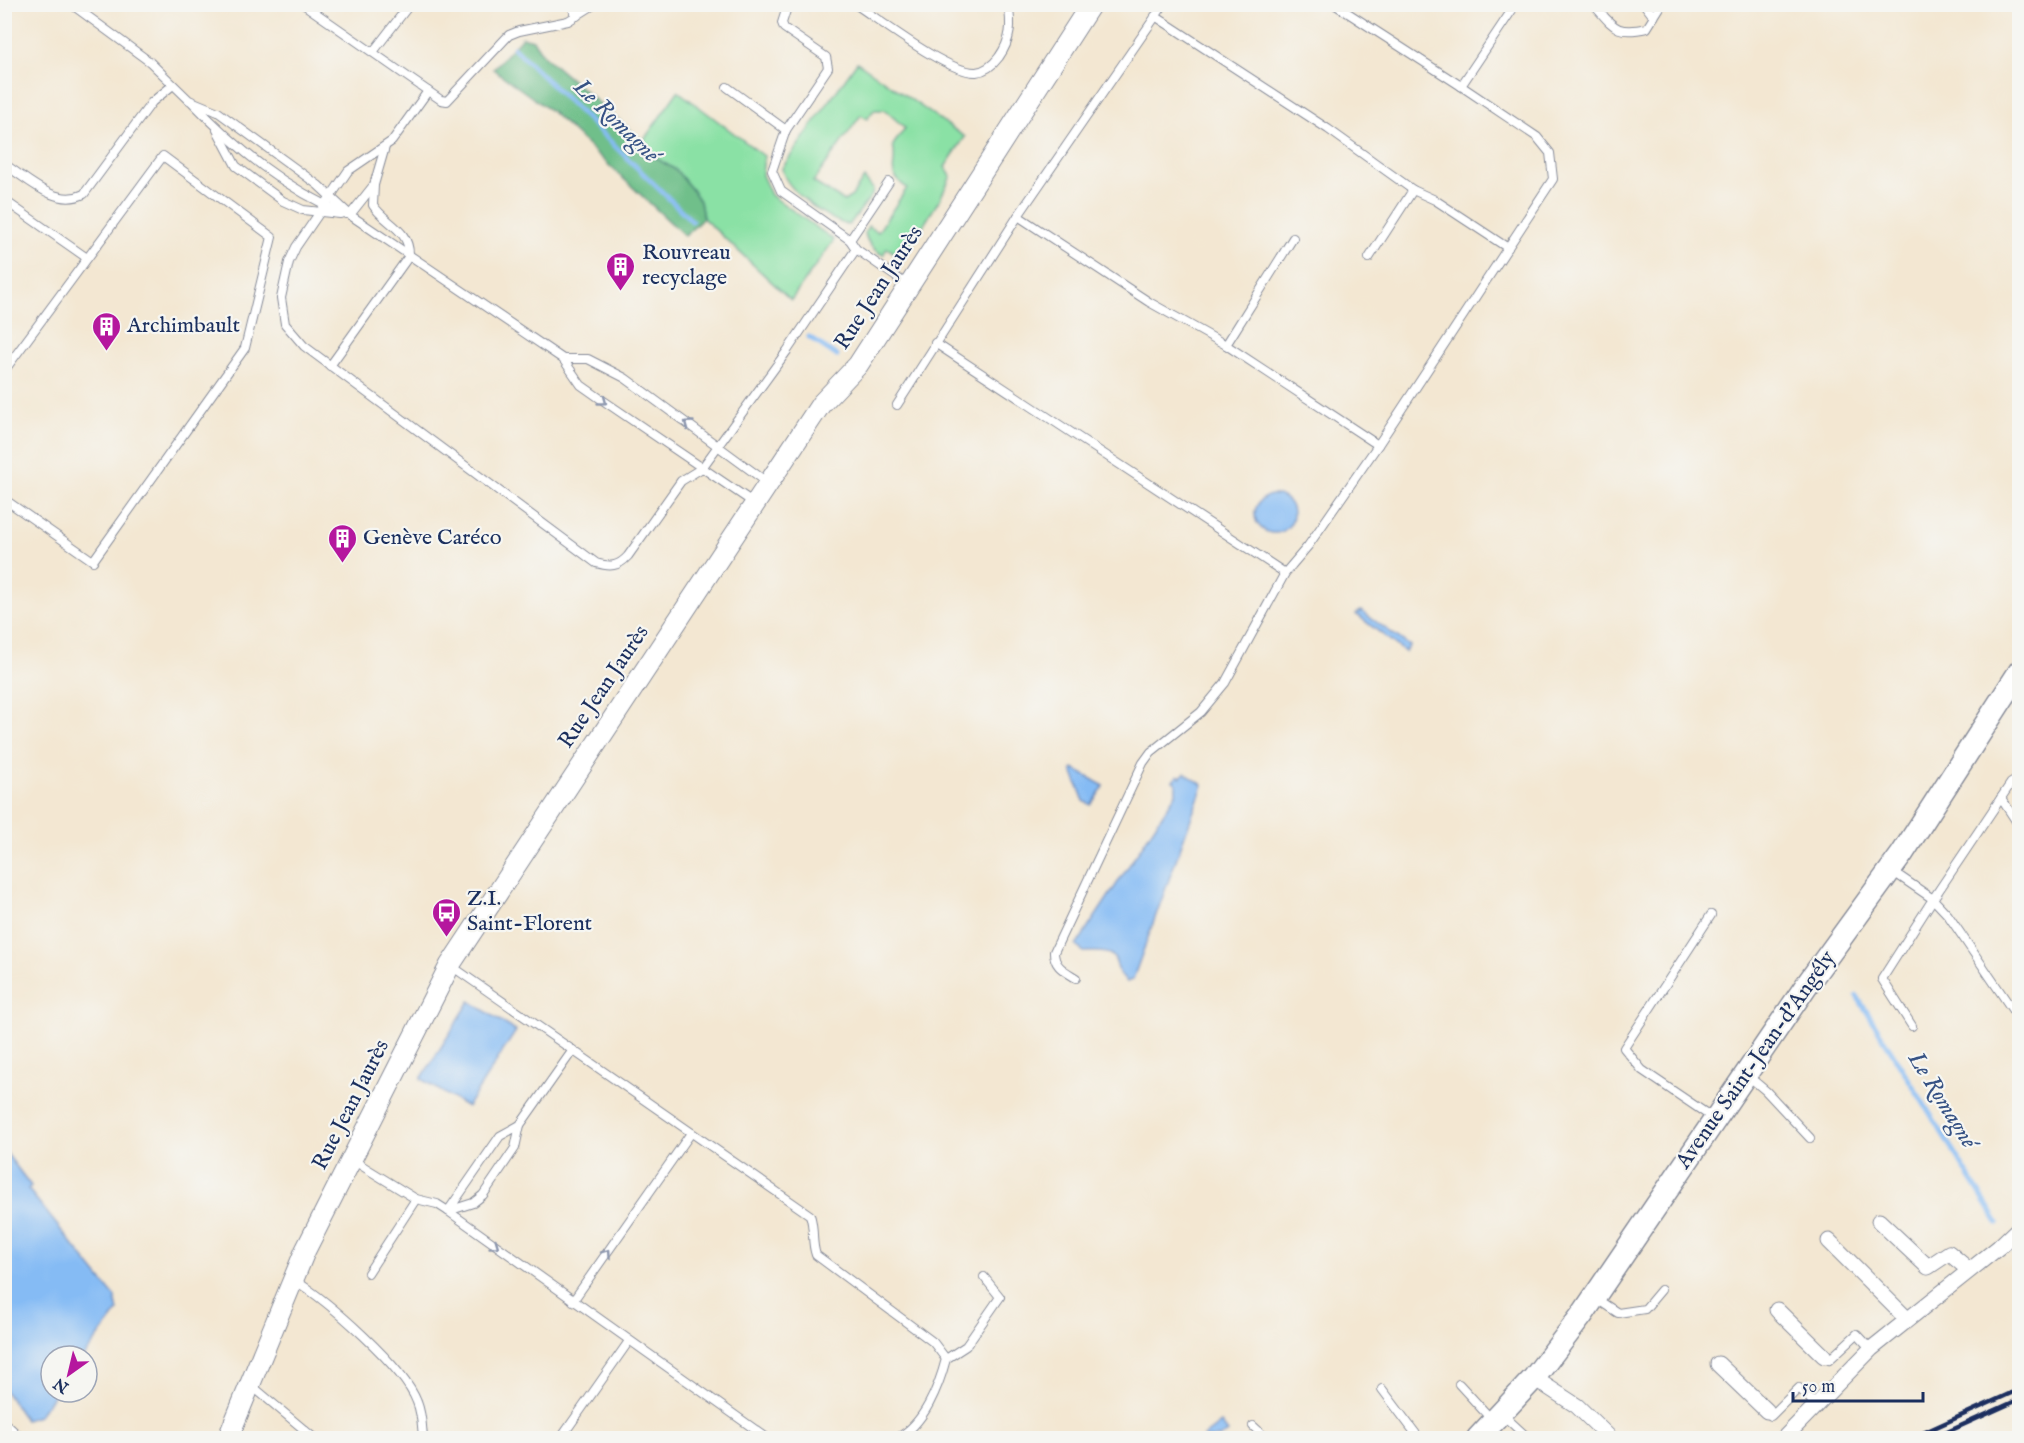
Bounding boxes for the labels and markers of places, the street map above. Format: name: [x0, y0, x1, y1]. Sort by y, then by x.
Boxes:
place label: Rouvreau recyclage: [642, 239, 731, 292]
building icon: Rouvreau recyclage: [605, 250, 637, 292]
building icon: Archimbault: [90, 310, 122, 352]
place label: Archimbault: [126, 312, 241, 340]
building icon: Genève Caréco: [326, 522, 358, 564]
place label: Genève Caréco: [363, 524, 502, 552]
place label: Z.I. Saint-Florent: [467, 885, 593, 938]
bus stop icon: Z.I. Saint-Florent: [430, 896, 462, 938]

